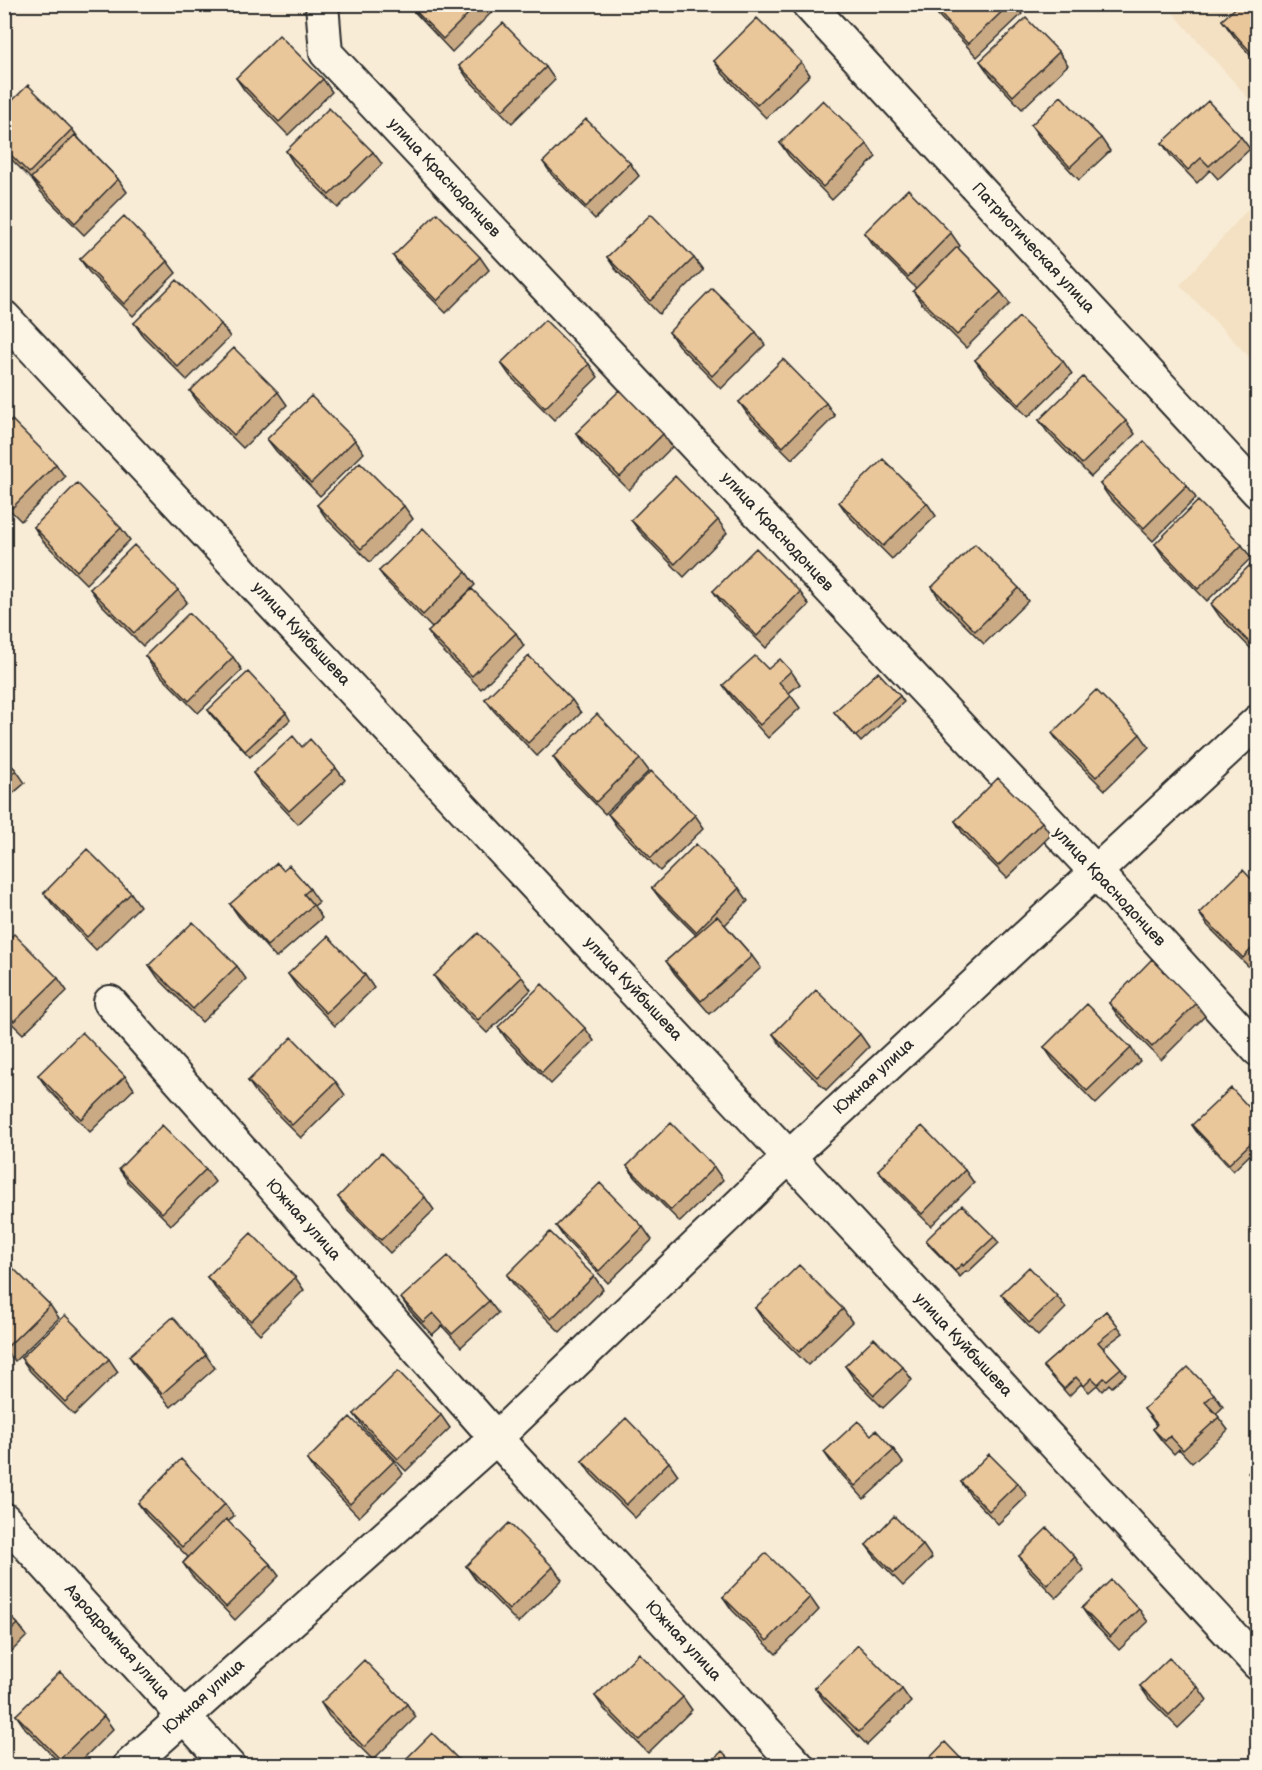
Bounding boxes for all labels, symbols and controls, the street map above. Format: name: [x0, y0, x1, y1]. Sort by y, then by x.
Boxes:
street label: улица Краснодонцев: [384, 114, 505, 242]
street label: Патриотическая улица: [968, 179, 1099, 318]
street label: улица Краснодонцев: [717, 468, 838, 596]
street label: улица Куйбышева: [248, 578, 354, 690]
street label: улица Краснодонцев: [1049, 823, 1170, 951]
street label: улица Куйбышева: [580, 933, 686, 1045]
street label: Южная улица: [830, 1035, 918, 1119]
street label: Южная улица: [262, 1175, 345, 1265]
street label: улица Куйбышева: [910, 1289, 1016, 1401]
street label: Аэродромная улица: [60, 1580, 174, 1704]
street label: Южная улица: [641, 1597, 725, 1685]
street label: Южная улица: [159, 1655, 249, 1738]

